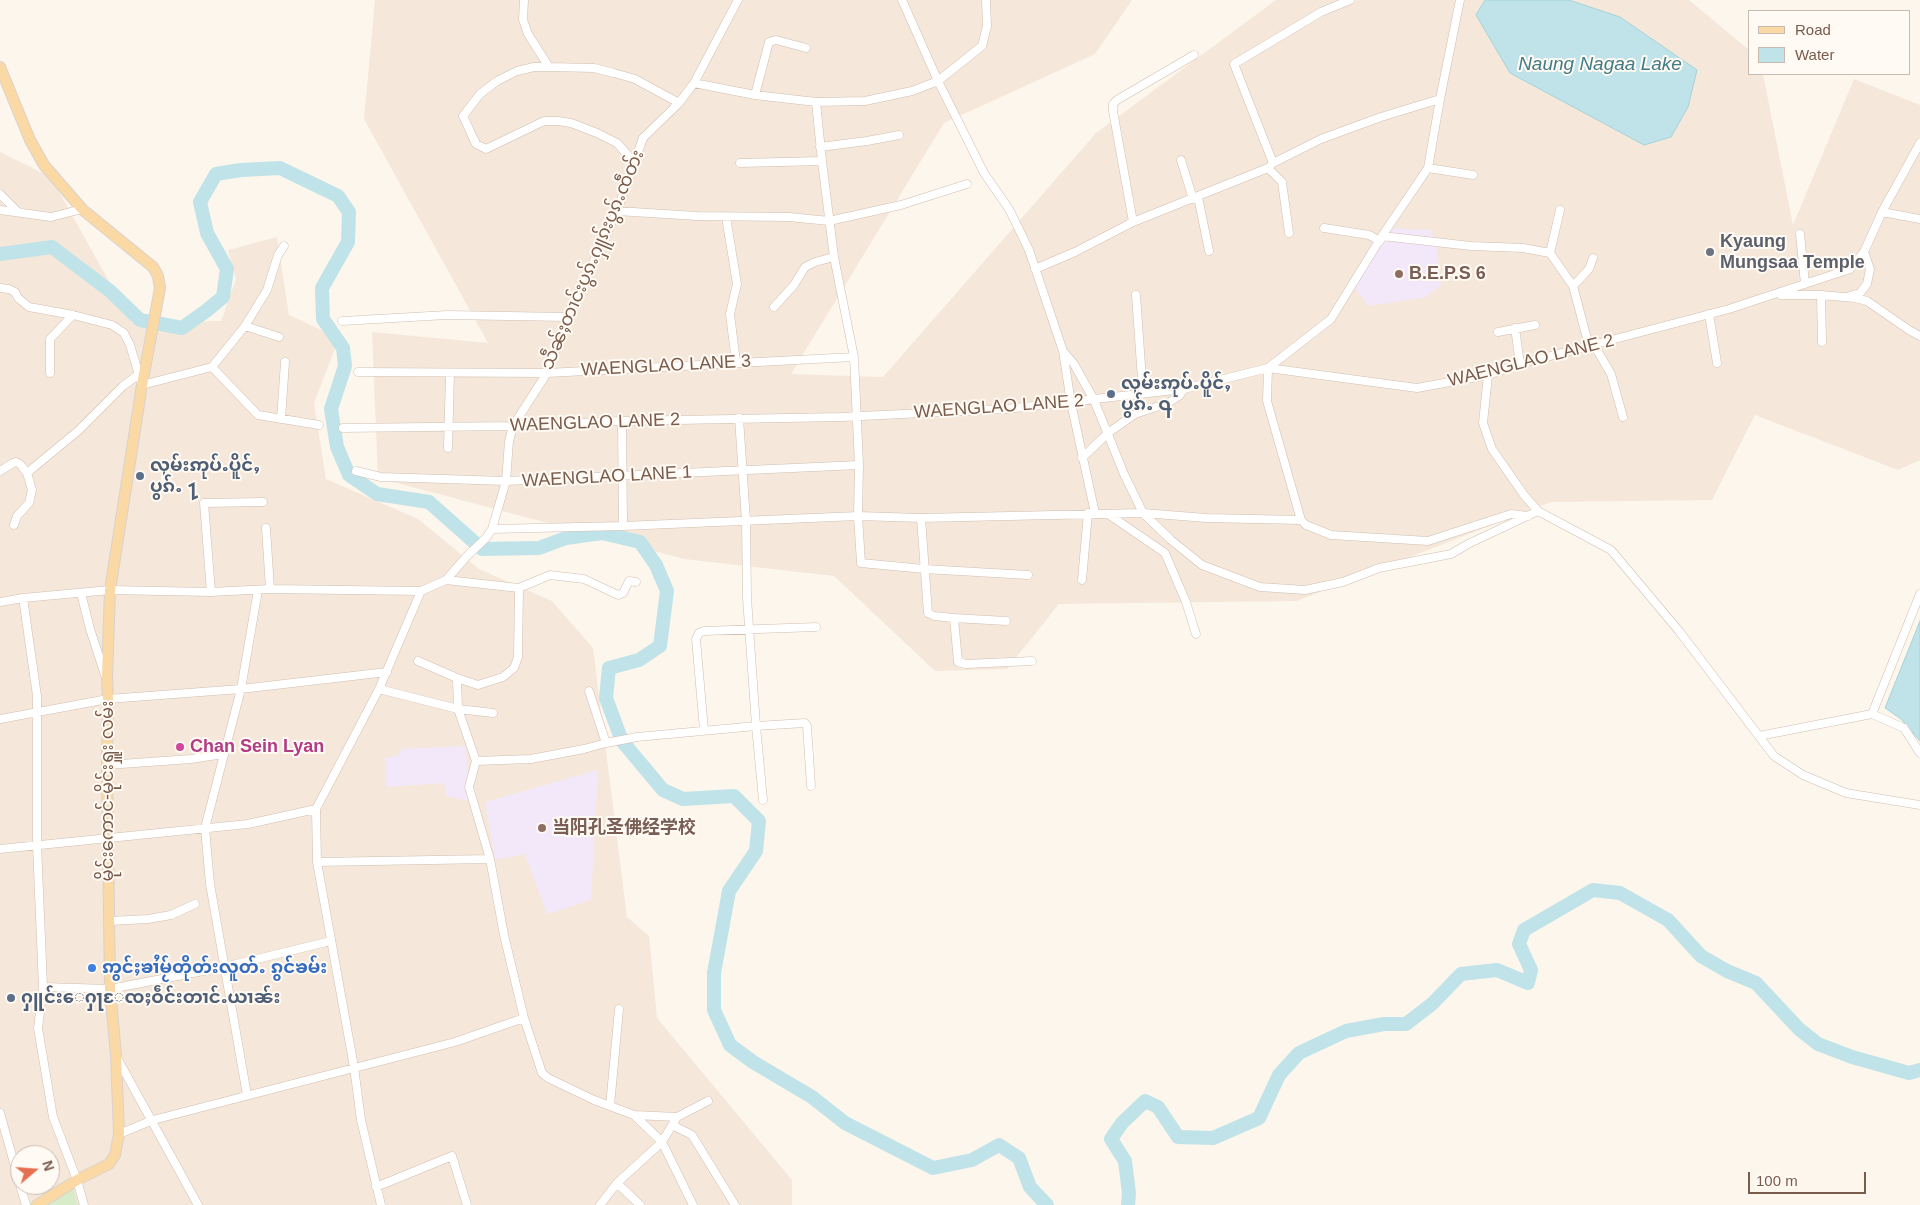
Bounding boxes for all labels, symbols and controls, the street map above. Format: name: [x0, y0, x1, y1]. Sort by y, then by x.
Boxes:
legend: [1748, 10, 1910, 75]
text: Road: [1795, 21, 1831, 38]
text: Water: [1795, 46, 1834, 63]
water label: Naung Nagaa Lake: [1518, 54, 1682, 76]
street label: သဵၼ်ႈတၢင်းပွၵ်ႉႁူၵ်းပွၵ်ႉၸဵတ်း: [537, 147, 649, 373]
place label: Kyaung Mungsaa Temple: [1720, 231, 1865, 274]
marker: Kyaung Mungsaa Temple: [1704, 246, 1716, 258]
place label: B.E.P.S 6: [1409, 263, 1486, 285]
marker: B.E.P.S 6: [1393, 268, 1405, 280]
street label: WAENGLAO LANE 2: [1446, 330, 1616, 392]
street label: WAENGLAO LANE 3: [580, 351, 752, 381]
place label: လုမ်းဢုပ်ႉပိူင်ႇ ပွၵ်ႉ ႖: [1121, 373, 1232, 416]
marker: လုမ်းဢုပ်ႉပိူင်ႇ ပွၵ်ႉ ႖: [1105, 388, 1117, 400]
street label: WAENGLAO LANE 2: [913, 390, 1085, 424]
street label: WAENGLAO LANE 2: [509, 409, 681, 437]
place label: လုမ်းဢုပ်ႉပိူင်ႇ ပွၵ်ႉ ႑: [150, 455, 261, 498]
street label: WAENGLAO LANE 1: [521, 462, 693, 492]
marker: လုမ်းဢုပ်ႉပိူင်ႇ ပွၵ်ႉ ႑: [134, 470, 146, 482]
street label: မိုင်းကောင်-မိုင်းရှူး လမ်း: [97, 701, 119, 881]
place label: Chan Sein Lyan: [190, 736, 324, 758]
marker: Chan Sein Lyan: [174, 741, 186, 753]
place label: 当阳孔圣佛经学校: [552, 817, 696, 839]
marker: 当阳孔圣佛经学校: [536, 822, 548, 834]
place label: ဢွင်ႈၶၢႆမႂ်တိုတ်းလူတ်ႉ ၵွင်ၶမ်း: [102, 957, 327, 979]
marker: ဢွင်ႈၶၢႆမႂ်တိုတ်းလူတ်ႉ ၵွင်ၶမ်း: [86, 962, 98, 974]
place label: ႁူင်းေႁႃႄၸႈဝဵင်းတၢင်ႉယၢၼ်း: [21, 987, 280, 1009]
marker: ႁူင်းေႁႃႄၸႈဝဵင်းတၢင်ႉယၢၼ်း: [5, 992, 17, 1004]
north arrow: [10, 1145, 60, 1195]
text: N: [39, 1158, 57, 1173]
scale bar: [1750, 1162, 1868, 1194]
text: 100 m: [1756, 1172, 1798, 1189]

